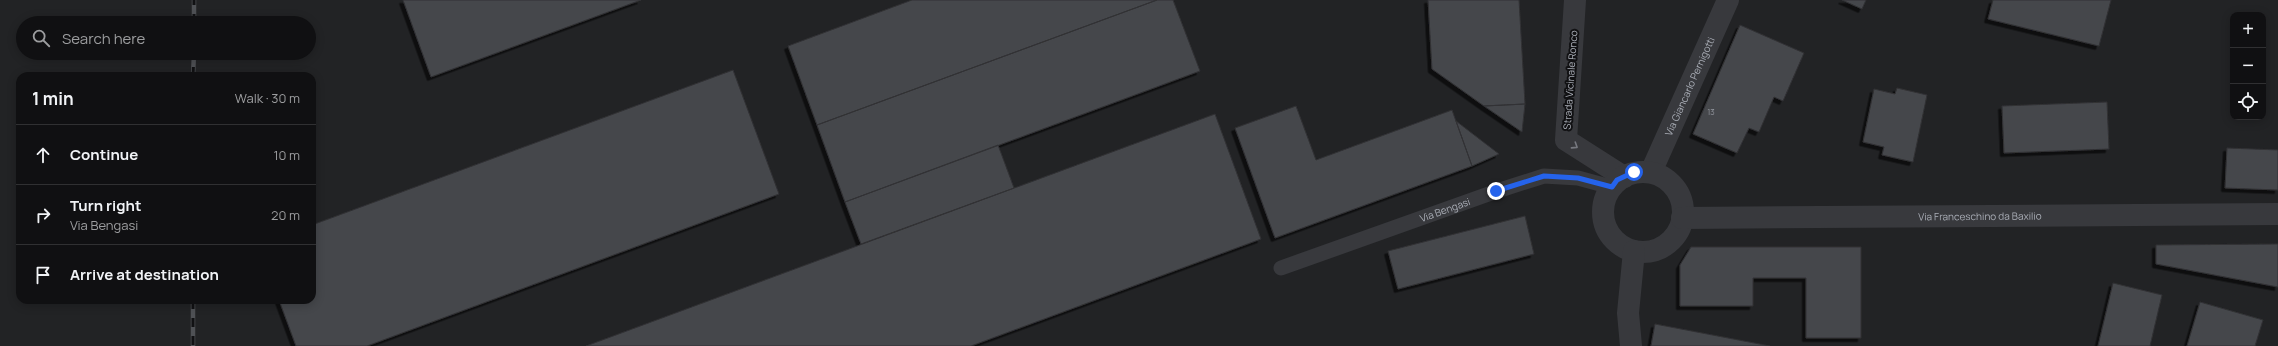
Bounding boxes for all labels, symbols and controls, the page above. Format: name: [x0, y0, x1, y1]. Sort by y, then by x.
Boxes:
map controls: [2230, 12, 2266, 120]
button: +: [2230, 12, 2266, 48]
search box: [16, 16, 316, 60]
icon: search: [30, 27, 52, 49]
text: Search here: [62, 28, 145, 49]
street label: Strada Vicinale Ronco: [1560, 30, 1580, 130]
street label: Via Giancarlo Pernigotti: [1661, 35, 1718, 138]
button: −: [2230, 48, 2266, 84]
button: locate: [2230, 84, 2266, 120]
text: 1 min: [32, 87, 74, 110]
text: Walk · 30 m: [235, 89, 300, 107]
house number: 13: [1707, 106, 1715, 117]
one-way arrow: [1571, 141, 1578, 148]
icon: ahead: [32, 144, 54, 166]
text: Continue: [70, 144, 138, 165]
text: 10 m: [273, 146, 300, 164]
route start: [1625, 163, 1643, 181]
route end: [1487, 182, 1505, 200]
street label: Via Bengasi: [1418, 194, 1472, 225]
text: Turn right: [70, 195, 141, 216]
icon: right: [32, 204, 54, 226]
text: 20 m: [271, 206, 300, 224]
street label: Via Franceschino da Baxilio: [1918, 209, 2042, 223]
text: Via Bengasi: [70, 216, 138, 234]
icon: arrive: [32, 264, 54, 286]
text: Arrive at destination: [70, 264, 219, 285]

